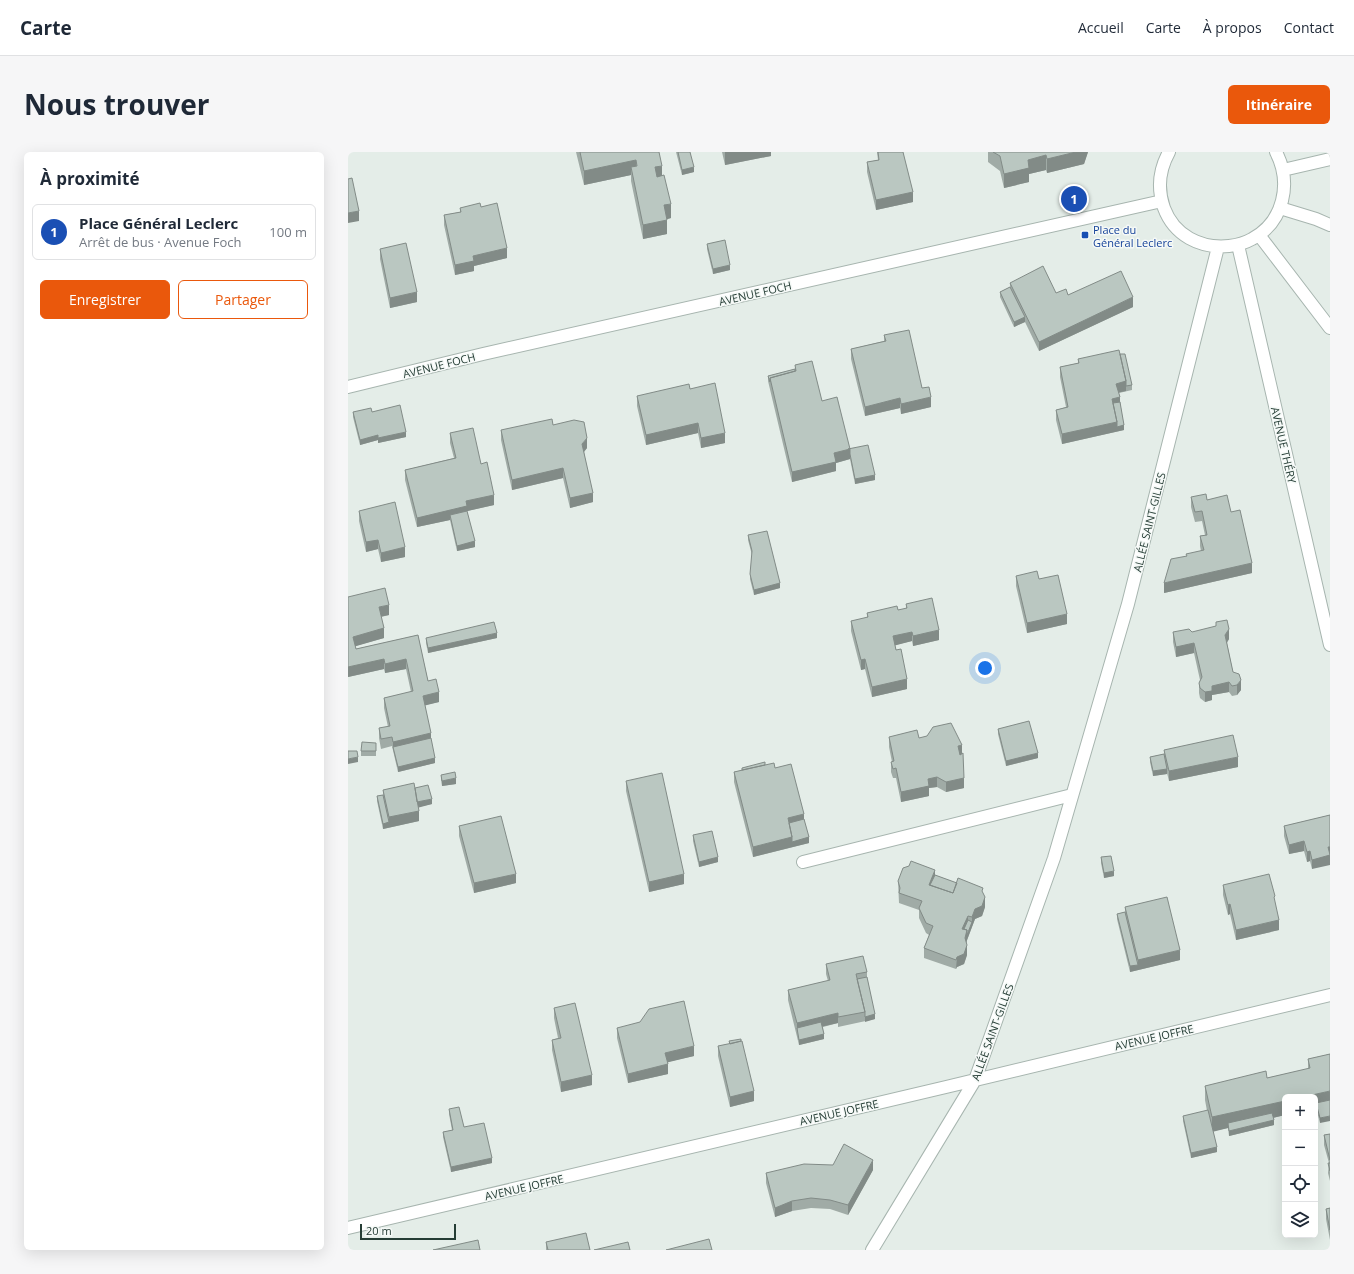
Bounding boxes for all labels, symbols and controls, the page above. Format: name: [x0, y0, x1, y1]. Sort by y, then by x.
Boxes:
text: Carte: [20, 15, 72, 41]
text: Accueil: [1078, 18, 1124, 37]
text: Carte: [1146, 18, 1181, 37]
text: À propos: [1203, 18, 1262, 37]
text: Contact: [1284, 18, 1334, 37]
text: Nous trouver: [24, 85, 210, 123]
button: Itinéraire: [1228, 85, 1330, 124]
text: À proximité: [40, 167, 139, 190]
pin: 1: [1061, 184, 1087, 214]
text: Place Général Leclerc: [79, 213, 238, 233]
place label: Place du Général Leclerc: [1093, 222, 1172, 250]
text: 1: [50, 223, 58, 241]
text: 100 m: [269, 223, 307, 241]
marker: Place du Général Leclerc: [1080, 230, 1090, 240]
text: Arrêt de bus · Avenue Foch: [79, 233, 241, 251]
street label: AVENUE FOCH: [717, 277, 793, 309]
button: Enregistrer: [40, 280, 170, 319]
button: Partager: [178, 280, 308, 319]
street label: AVENUE FOCH: [401, 349, 477, 381]
street label: AVENUE THÉRY: [1268, 405, 1300, 486]
street label: ALLÉE SAINT-GILLES: [1129, 471, 1169, 573]
your location: [975, 658, 995, 678]
street label: ALLÉE SAINT-GILLES: [967, 981, 1017, 1083]
street label: AVENUE JOFFRE: [1113, 1021, 1195, 1053]
map controls: [1282, 1094, 1318, 1238]
button: +: [1282, 1094, 1318, 1130]
street label: AVENUE JOFFRE: [798, 1096, 880, 1128]
button: −: [1282, 1130, 1318, 1166]
button: locate: [1282, 1166, 1318, 1202]
street label: AVENUE JOFFRE: [483, 1171, 565, 1203]
button: layers: [1282, 1202, 1318, 1238]
scale bar: [360, 1222, 456, 1241]
text: 20 m: [366, 1223, 392, 1238]

